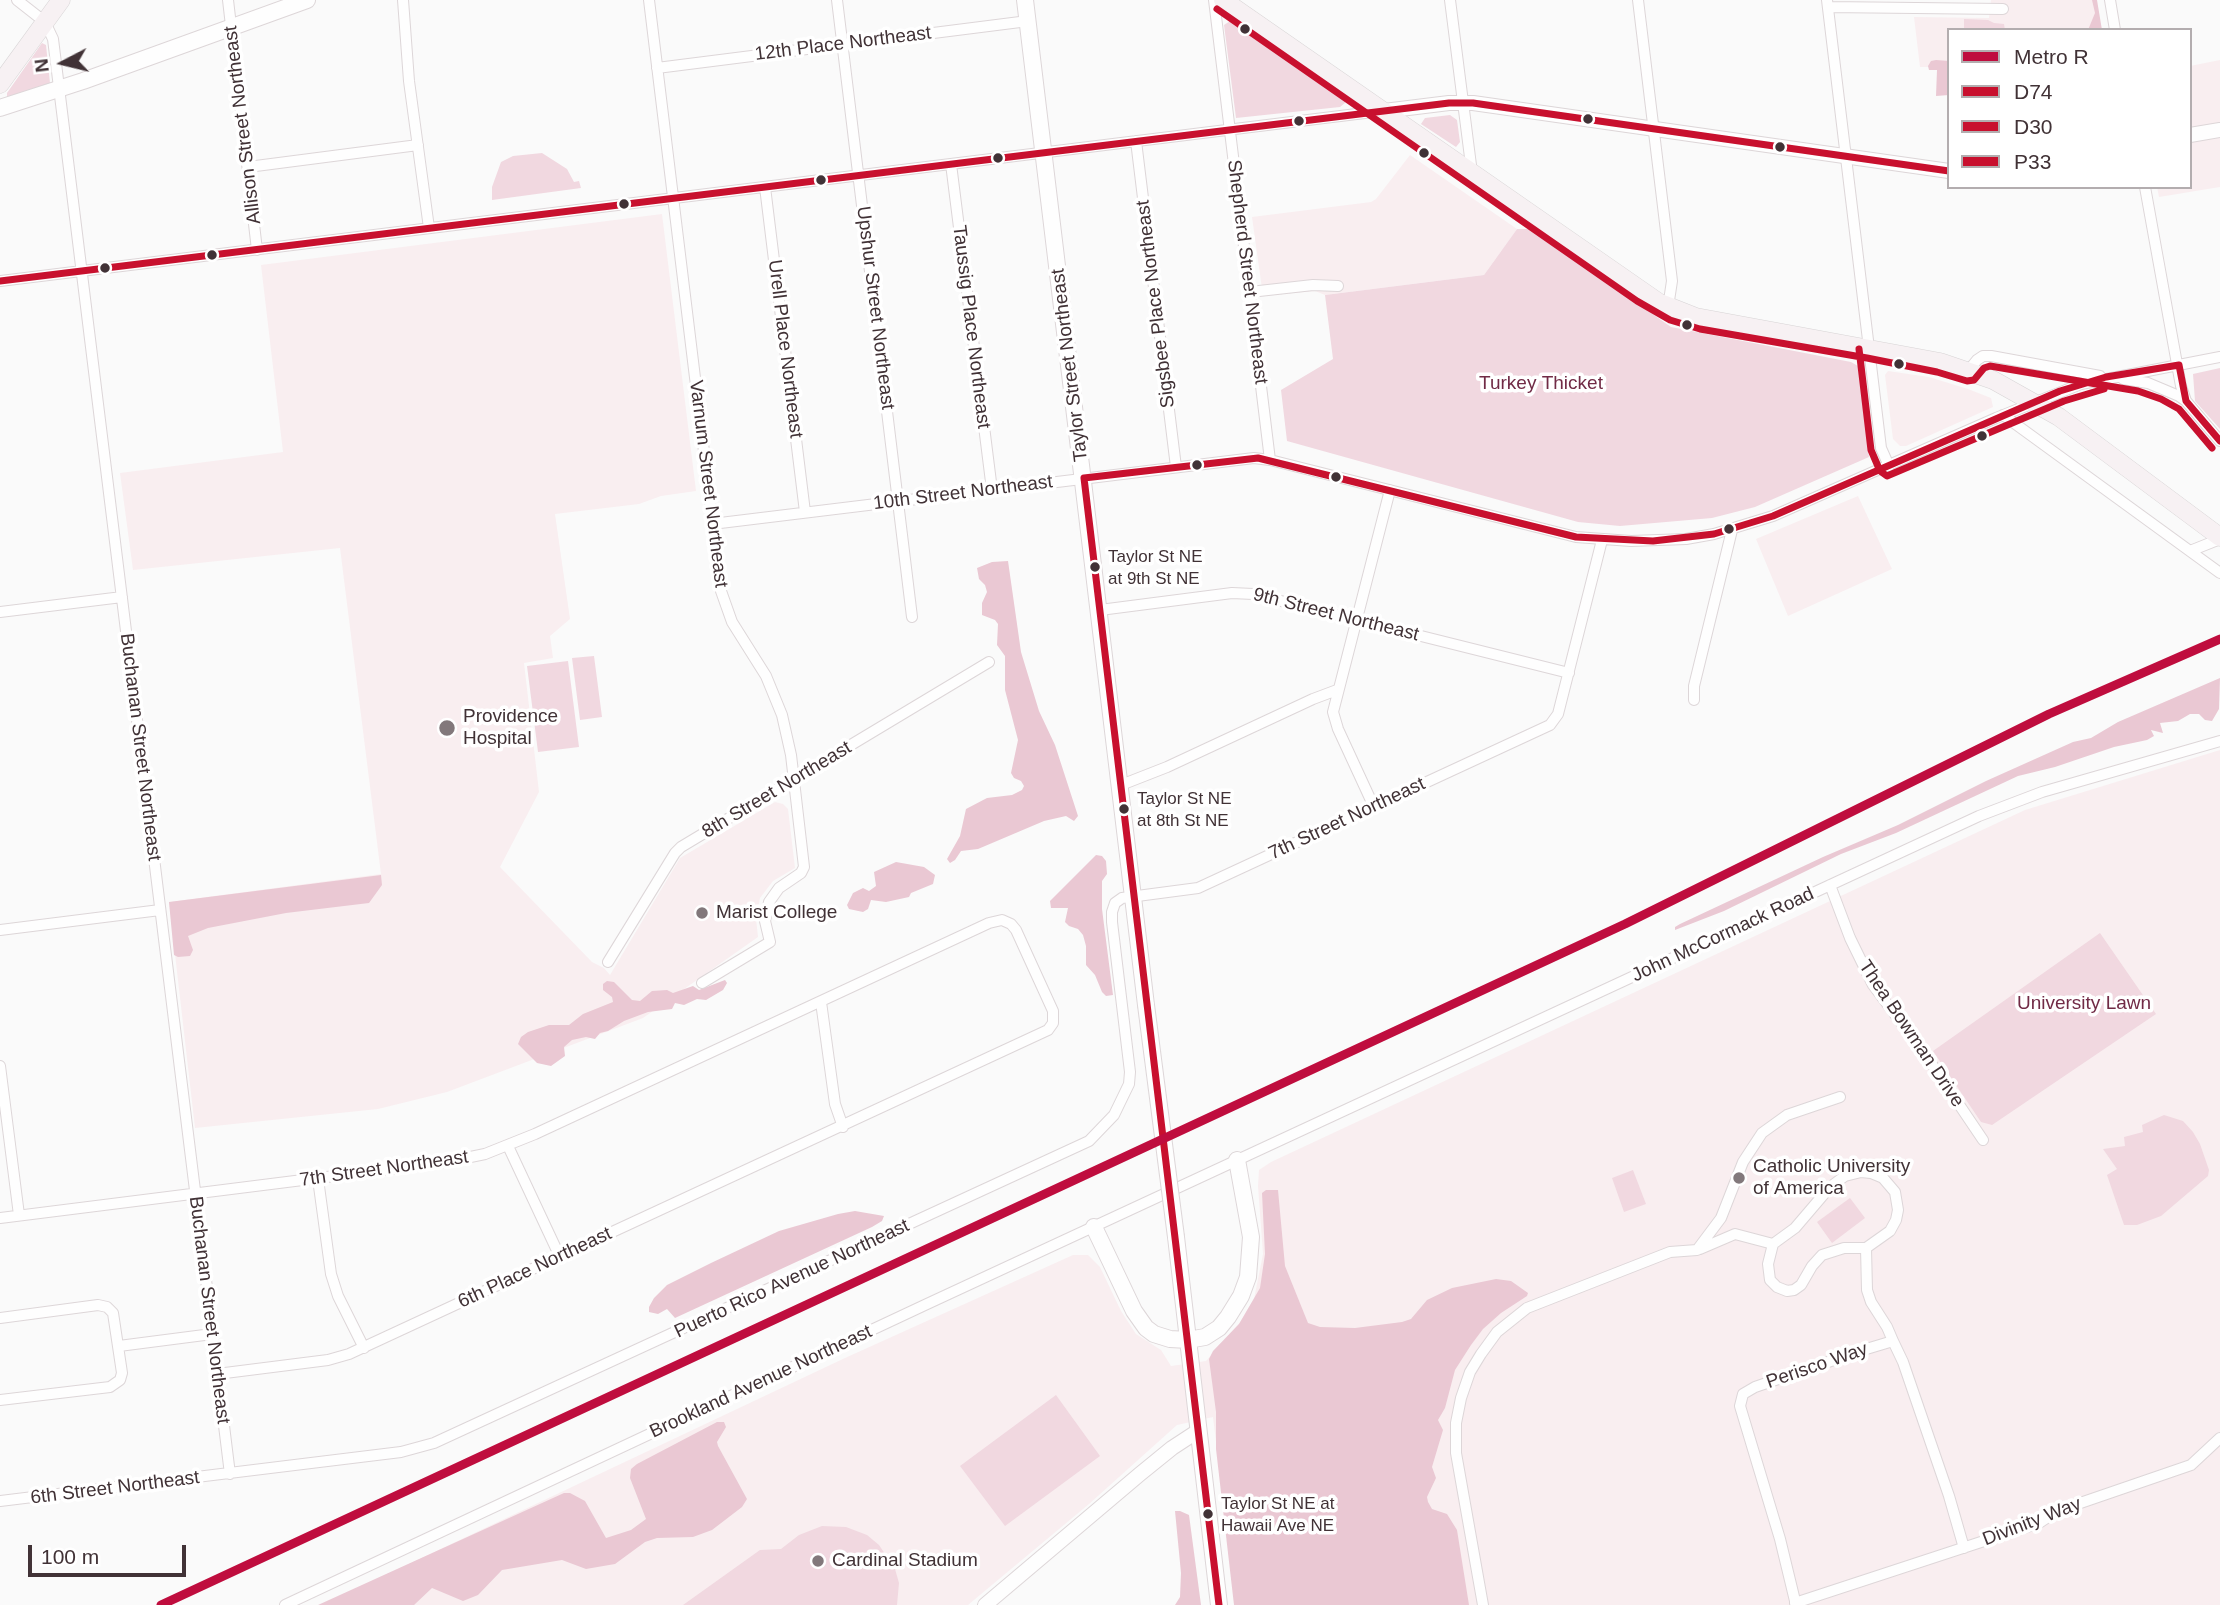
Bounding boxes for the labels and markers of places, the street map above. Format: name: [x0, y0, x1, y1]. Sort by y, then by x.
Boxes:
unlabelled marker: [1238, 22, 1252, 36]
unlabelled marker: [1581, 112, 1595, 126]
unlabelled marker: [1292, 114, 1306, 128]
unlabelled marker: [1773, 140, 1787, 154]
unlabelled marker: [1417, 146, 1431, 160]
unlabelled marker: [991, 151, 1005, 165]
unlabelled marker: [814, 173, 828, 187]
unlabelled marker: [617, 197, 631, 211]
unlabelled marker: [205, 248, 219, 262]
unlabelled marker: [98, 261, 112, 275]
unlabelled marker: [1680, 318, 1694, 332]
unlabelled marker: [1892, 357, 1906, 371]
unlabelled marker: [1975, 429, 1989, 443]
unlabelled marker: [1190, 458, 1204, 472]
unlabelled marker: [1329, 470, 1343, 484]
unlabelled marker: [1722, 522, 1736, 536]
place label: Taylor St NE at 9th St NE: [1108, 547, 1202, 587]
marker: Taylor St NE at 9th St NE: [1088, 560, 1102, 574]
place label: Providence Hospital: [463, 706, 558, 750]
marker: Providence Hospital: [437, 718, 457, 738]
place label: Taylor St NE at 8th St NE: [1137, 789, 1231, 829]
marker: Taylor St NE at 8th St NE: [1117, 802, 1131, 816]
place label: Marist College: [716, 902, 837, 924]
marker: Marist College: [694, 905, 710, 921]
place label: Catholic University of America: [1753, 1156, 1910, 1200]
marker: Catholic University of America: [1731, 1170, 1747, 1186]
place label: Taylor St NE at Hawaii Ave NE: [1221, 1494, 1334, 1534]
marker: Taylor St NE at Hawaii Ave NE: [1201, 1507, 1215, 1521]
place label: Cardinal Stadium: [832, 1550, 978, 1572]
marker: Cardinal Stadium: [810, 1553, 826, 1569]

